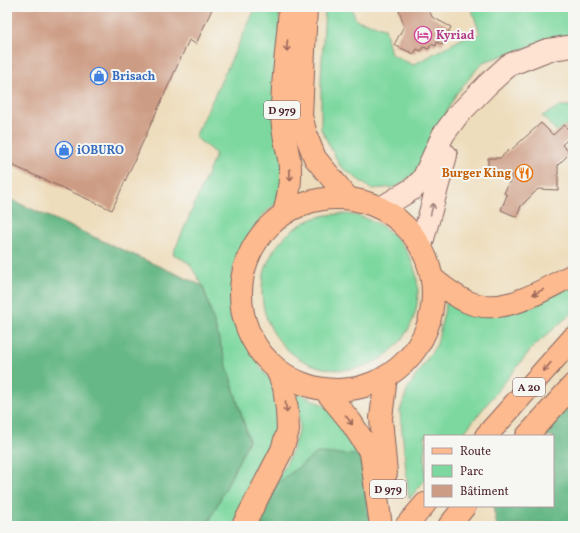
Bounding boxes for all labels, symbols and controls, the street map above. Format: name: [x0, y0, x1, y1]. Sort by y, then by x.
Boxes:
hotel icon: Kyriad: [413, 25, 433, 45]
place label: Kyriad: [436, 28, 475, 44]
one-way arrow: [283, 39, 291, 52]
shop icon: Brisach: [89, 66, 109, 86]
place label: Brisach: [112, 69, 156, 85]
road number: D 979: [264, 101, 300, 119]
shop icon: iOBURO: [54, 140, 74, 160]
place label: iOBURO: [77, 143, 124, 159]
restaurant icon: Burger King: [514, 163, 534, 183]
place label: Burger King: [442, 166, 511, 182]
one-way arrow: [286, 168, 293, 181]
one-way arrow: [428, 202, 436, 215]
one-way arrow: [532, 289, 544, 296]
one-way arrow: [542, 362, 552, 372]
road number: A 20: [513, 378, 545, 396]
one-way arrow: [282, 400, 290, 413]
one-way arrow: [345, 415, 353, 426]
legend: [424, 435, 554, 507]
text: Route: [460, 444, 491, 460]
text: Parc: [460, 464, 483, 480]
road number: D 979: [370, 480, 406, 498]
text: Bâtiment: [460, 484, 509, 500]

